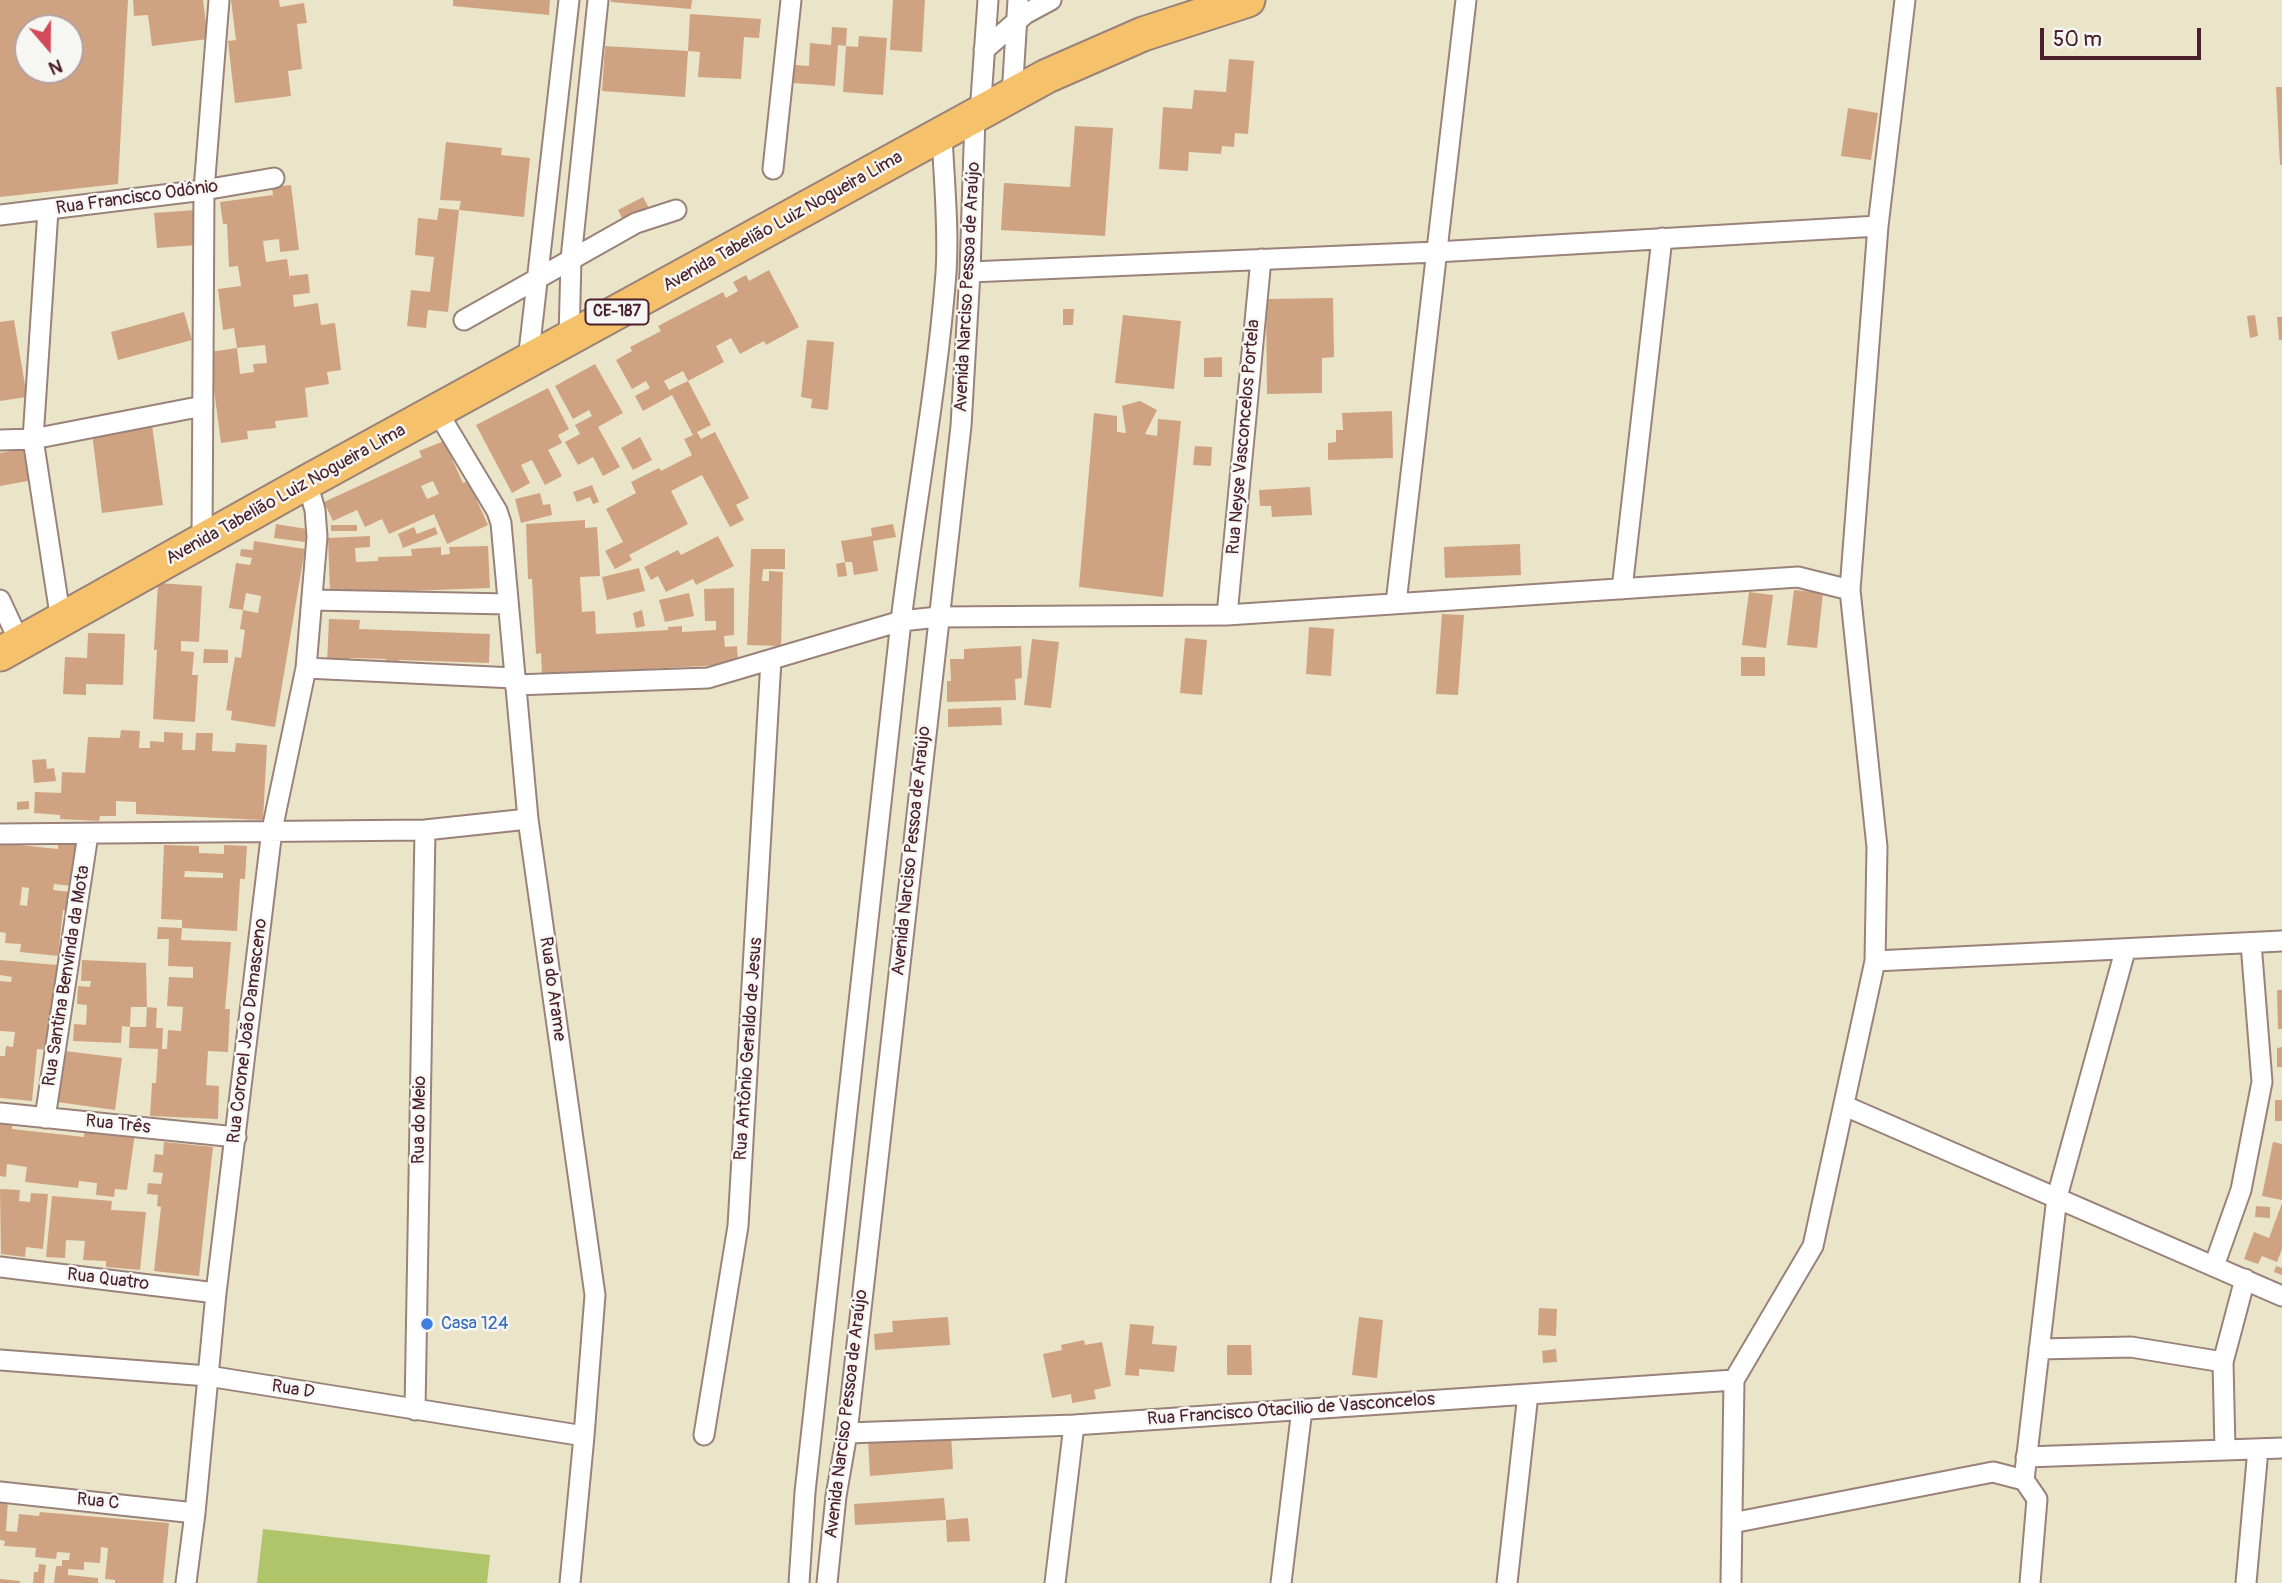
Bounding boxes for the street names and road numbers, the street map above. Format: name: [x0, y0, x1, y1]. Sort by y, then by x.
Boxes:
street label: Avenida Tabelião Luiz Nogueira Lima: [659, 147, 907, 297]
street label: Avenida Narciso Pessoa de Araújo: [951, 161, 985, 413]
street label: Rua Francisco Odônio: [55, 176, 219, 220]
road number: CE-187: [586, 300, 648, 324]
street label: Rua Neyse Vasconcelos Portela: [1223, 318, 1265, 556]
street label: Avenida Tabelião Luiz Nogueira Lima: [162, 420, 410, 570]
street label: Avenida Narciso Pessoa de Araújo: [888, 725, 936, 977]
street label: Rua Santina Benvinda da Mota: [39, 864, 95, 1088]
street label: Rua Coronel João Damasceno: [223, 917, 273, 1145]
street label: Rua do Arame: [534, 935, 570, 1043]
street label: Rua Antônio Geraldo de Jesus: [730, 937, 768, 1161]
street label: Rua do Meio: [408, 1076, 432, 1164]
street label: Rua Três: [84, 1111, 152, 1139]
street label: Rua Quatro: [66, 1264, 150, 1296]
street label: Avenida Narciso Pessoa de Araújo: [821, 1288, 873, 1540]
street label: Rua D: [270, 1376, 316, 1404]
street label: Rua Francisco Otacilio de Vasconcelos: [1146, 1389, 1436, 1431]
street label: Rua C: [76, 1489, 120, 1515]

